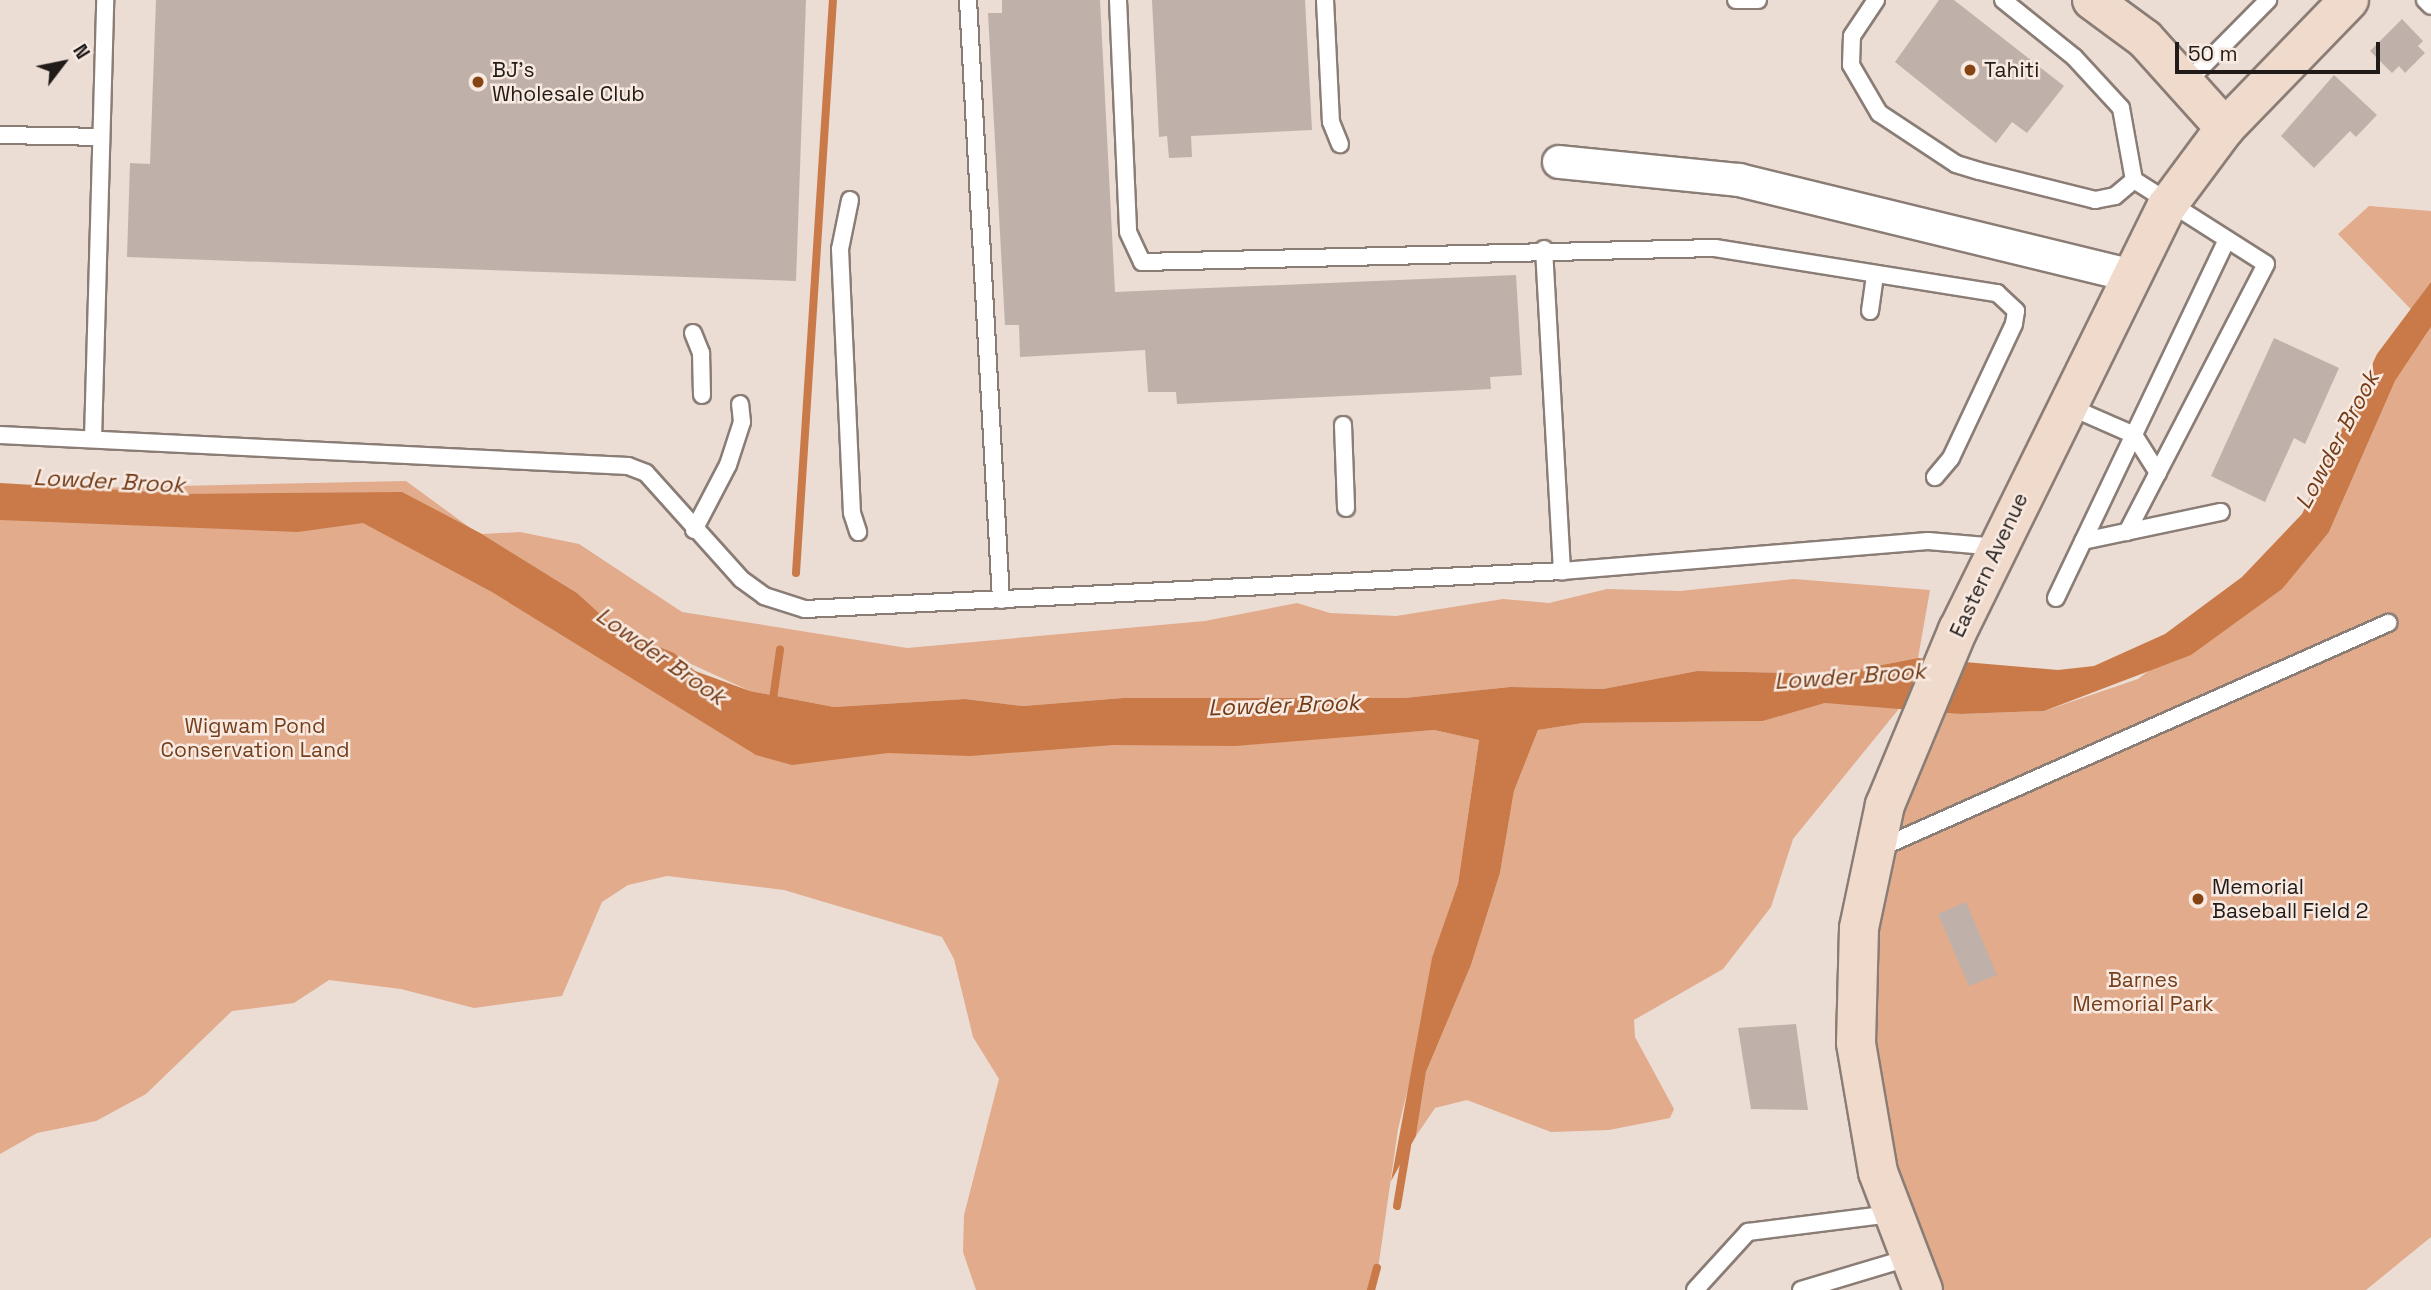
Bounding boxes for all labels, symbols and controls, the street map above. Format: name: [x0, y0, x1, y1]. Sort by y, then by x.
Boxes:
north arrow: [28, 28, 98, 98]
scale bar: [2179, 28, 2384, 72]
text: N: [67, 40, 95, 64]
text: 50 m: [2188, 40, 2238, 67]
place label: BJ's Wholesale Club: [492, 57, 645, 107]
place label: Tahiti: [1984, 57, 2039, 83]
marker: Tahiti: [1962, 62, 1978, 78]
marker: BJ's Wholesale Club: [470, 74, 486, 90]
water label: Lowder Brook: [2289, 366, 2385, 514]
water label: Lowder Brook: [32, 463, 186, 499]
street label: Eastern Avenue: [1944, 489, 2034, 641]
water label: Lowder Brook: [591, 601, 731, 711]
water label: Lowder Brook: [1773, 657, 1927, 695]
water label: Lowder Brook: [1208, 689, 1360, 721]
park label: Wigwam Pond Conservation Land: [160, 713, 350, 763]
place label: Memorial Baseball Field 2: [2212, 874, 2368, 924]
marker: Memorial Baseball Field 2: [2190, 891, 2206, 907]
park label: Barnes Memorial Park: [2073, 967, 2213, 1017]

